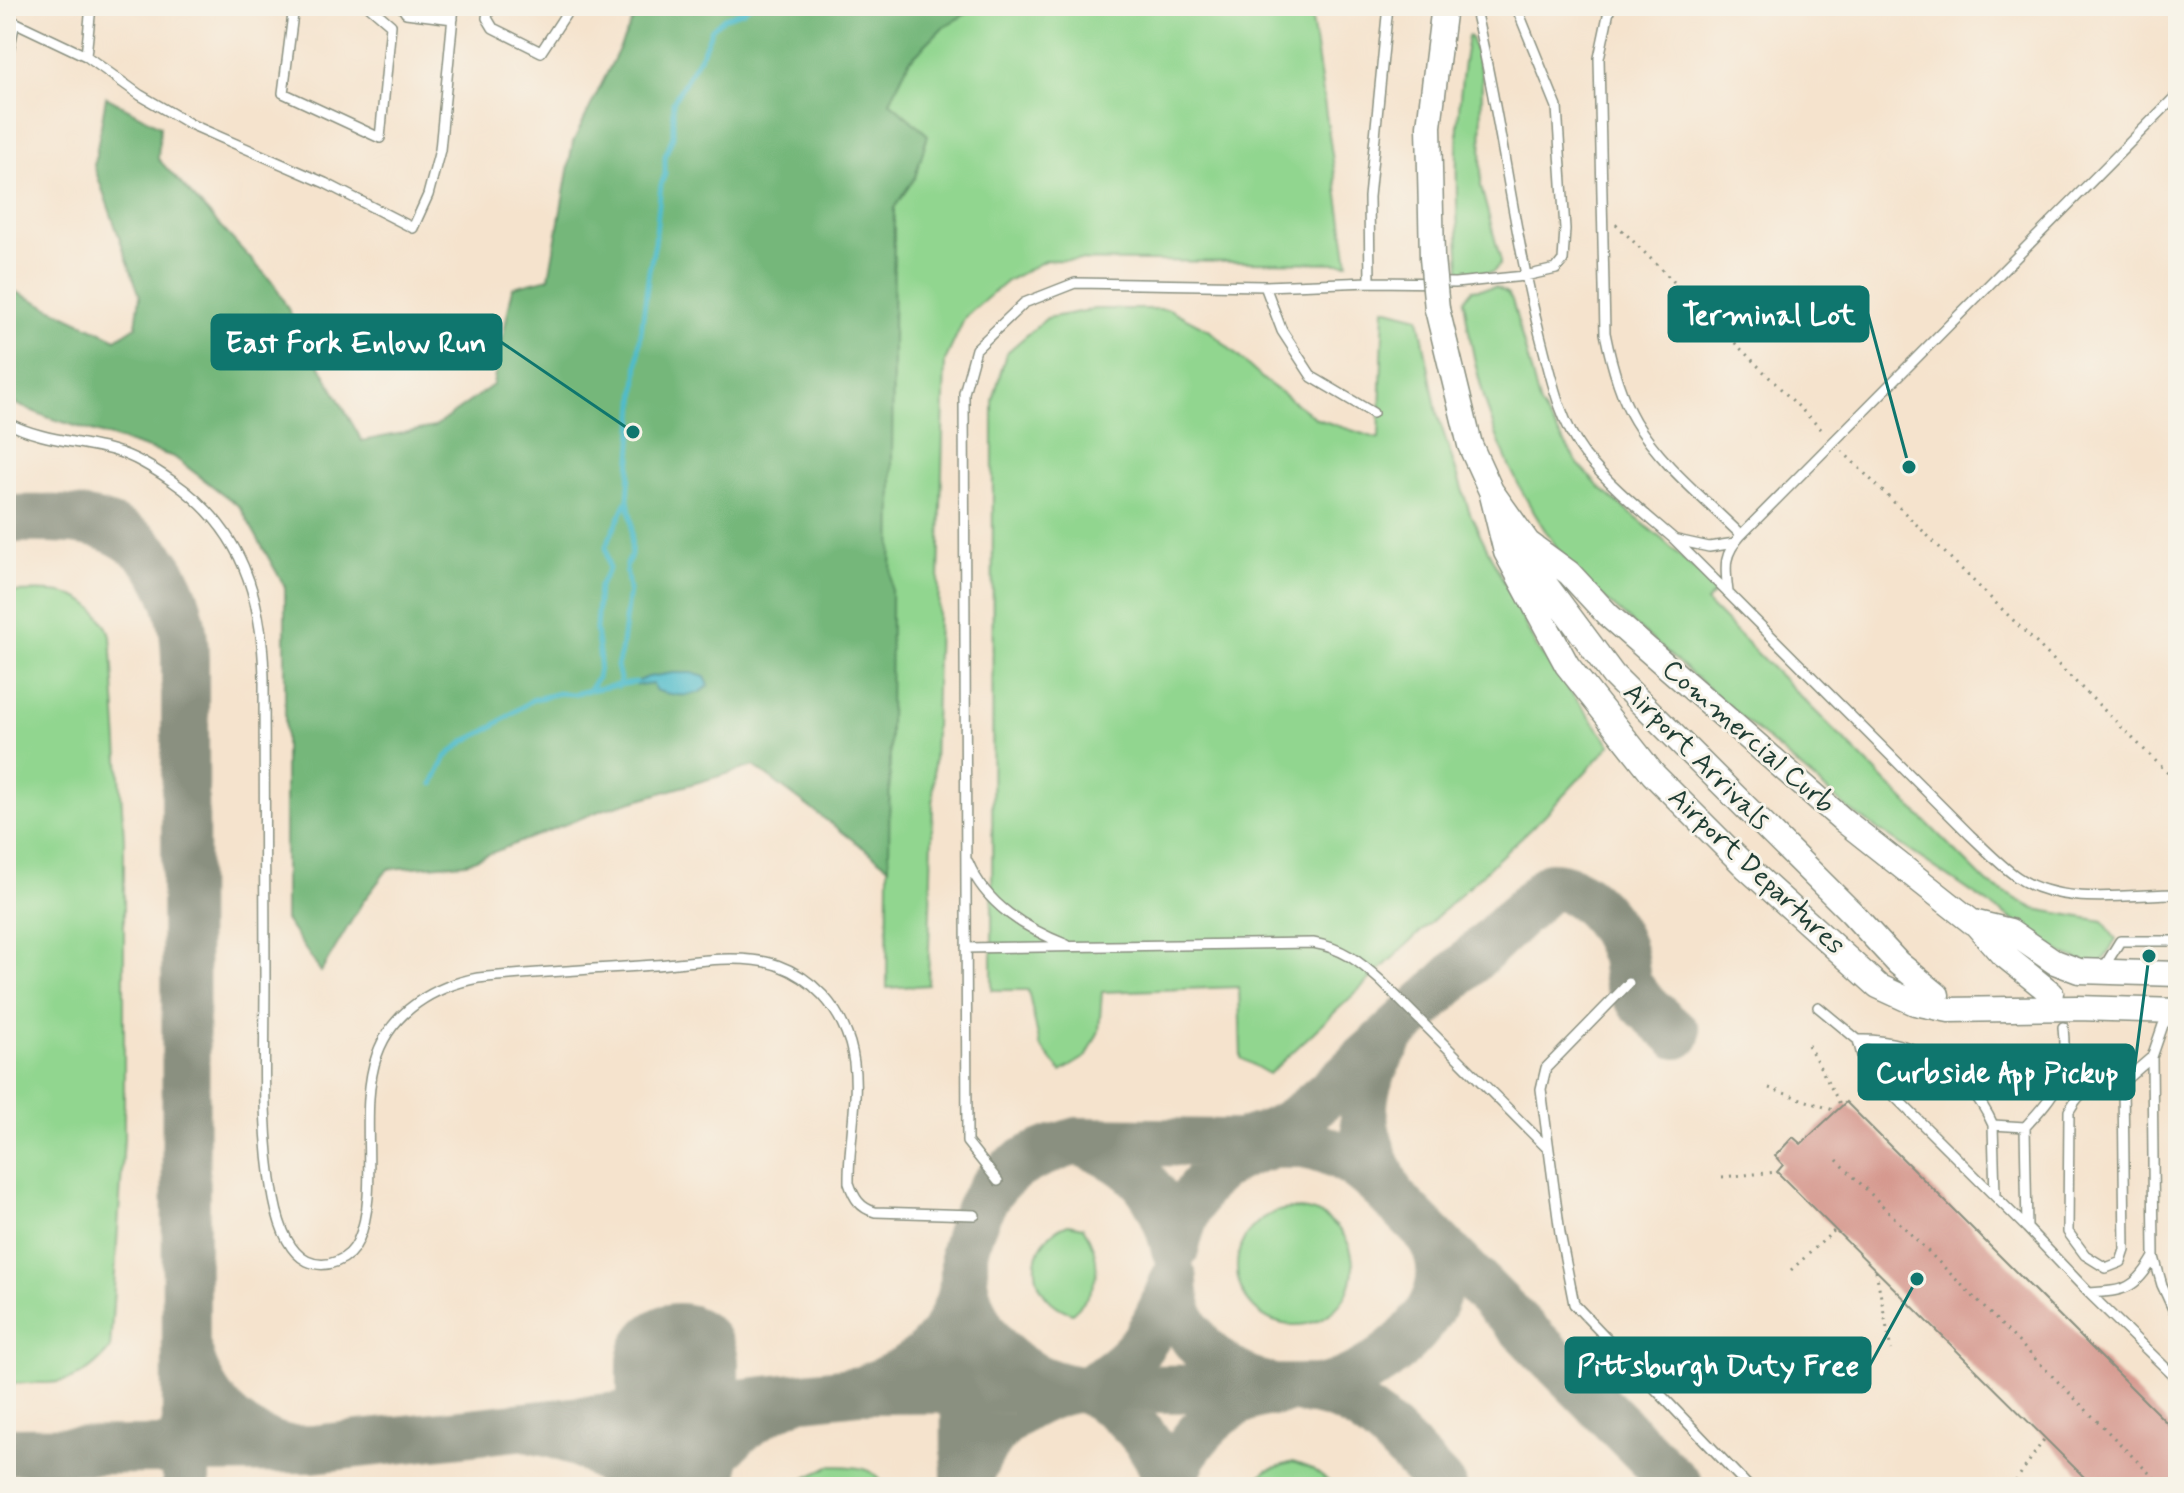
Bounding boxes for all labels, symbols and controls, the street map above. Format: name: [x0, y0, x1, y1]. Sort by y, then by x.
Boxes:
callout: Terminal Lot: [1669, 287, 1868, 341]
text: Terminal Lot: [1682, 296, 1856, 335]
callout: East Fork Enlow Run: [212, 315, 501, 369]
text: East Fork Enlow Run: [225, 324, 487, 363]
street label: Commercial Curb: [1654, 652, 1842, 822]
street label: Airport Arrivals: [1614, 675, 1778, 839]
street label: Airport Departures: [1659, 780, 1853, 964]
callout: Curbside App Pickup: [1859, 1045, 2134, 1099]
text: Curbside App Pickup: [1876, 1054, 2118, 1096]
callout: Pittsburgh Duty Free: [1566, 1338, 1870, 1392]
text: Pittsburgh Duty Free: [1577, 1347, 1859, 1387]

